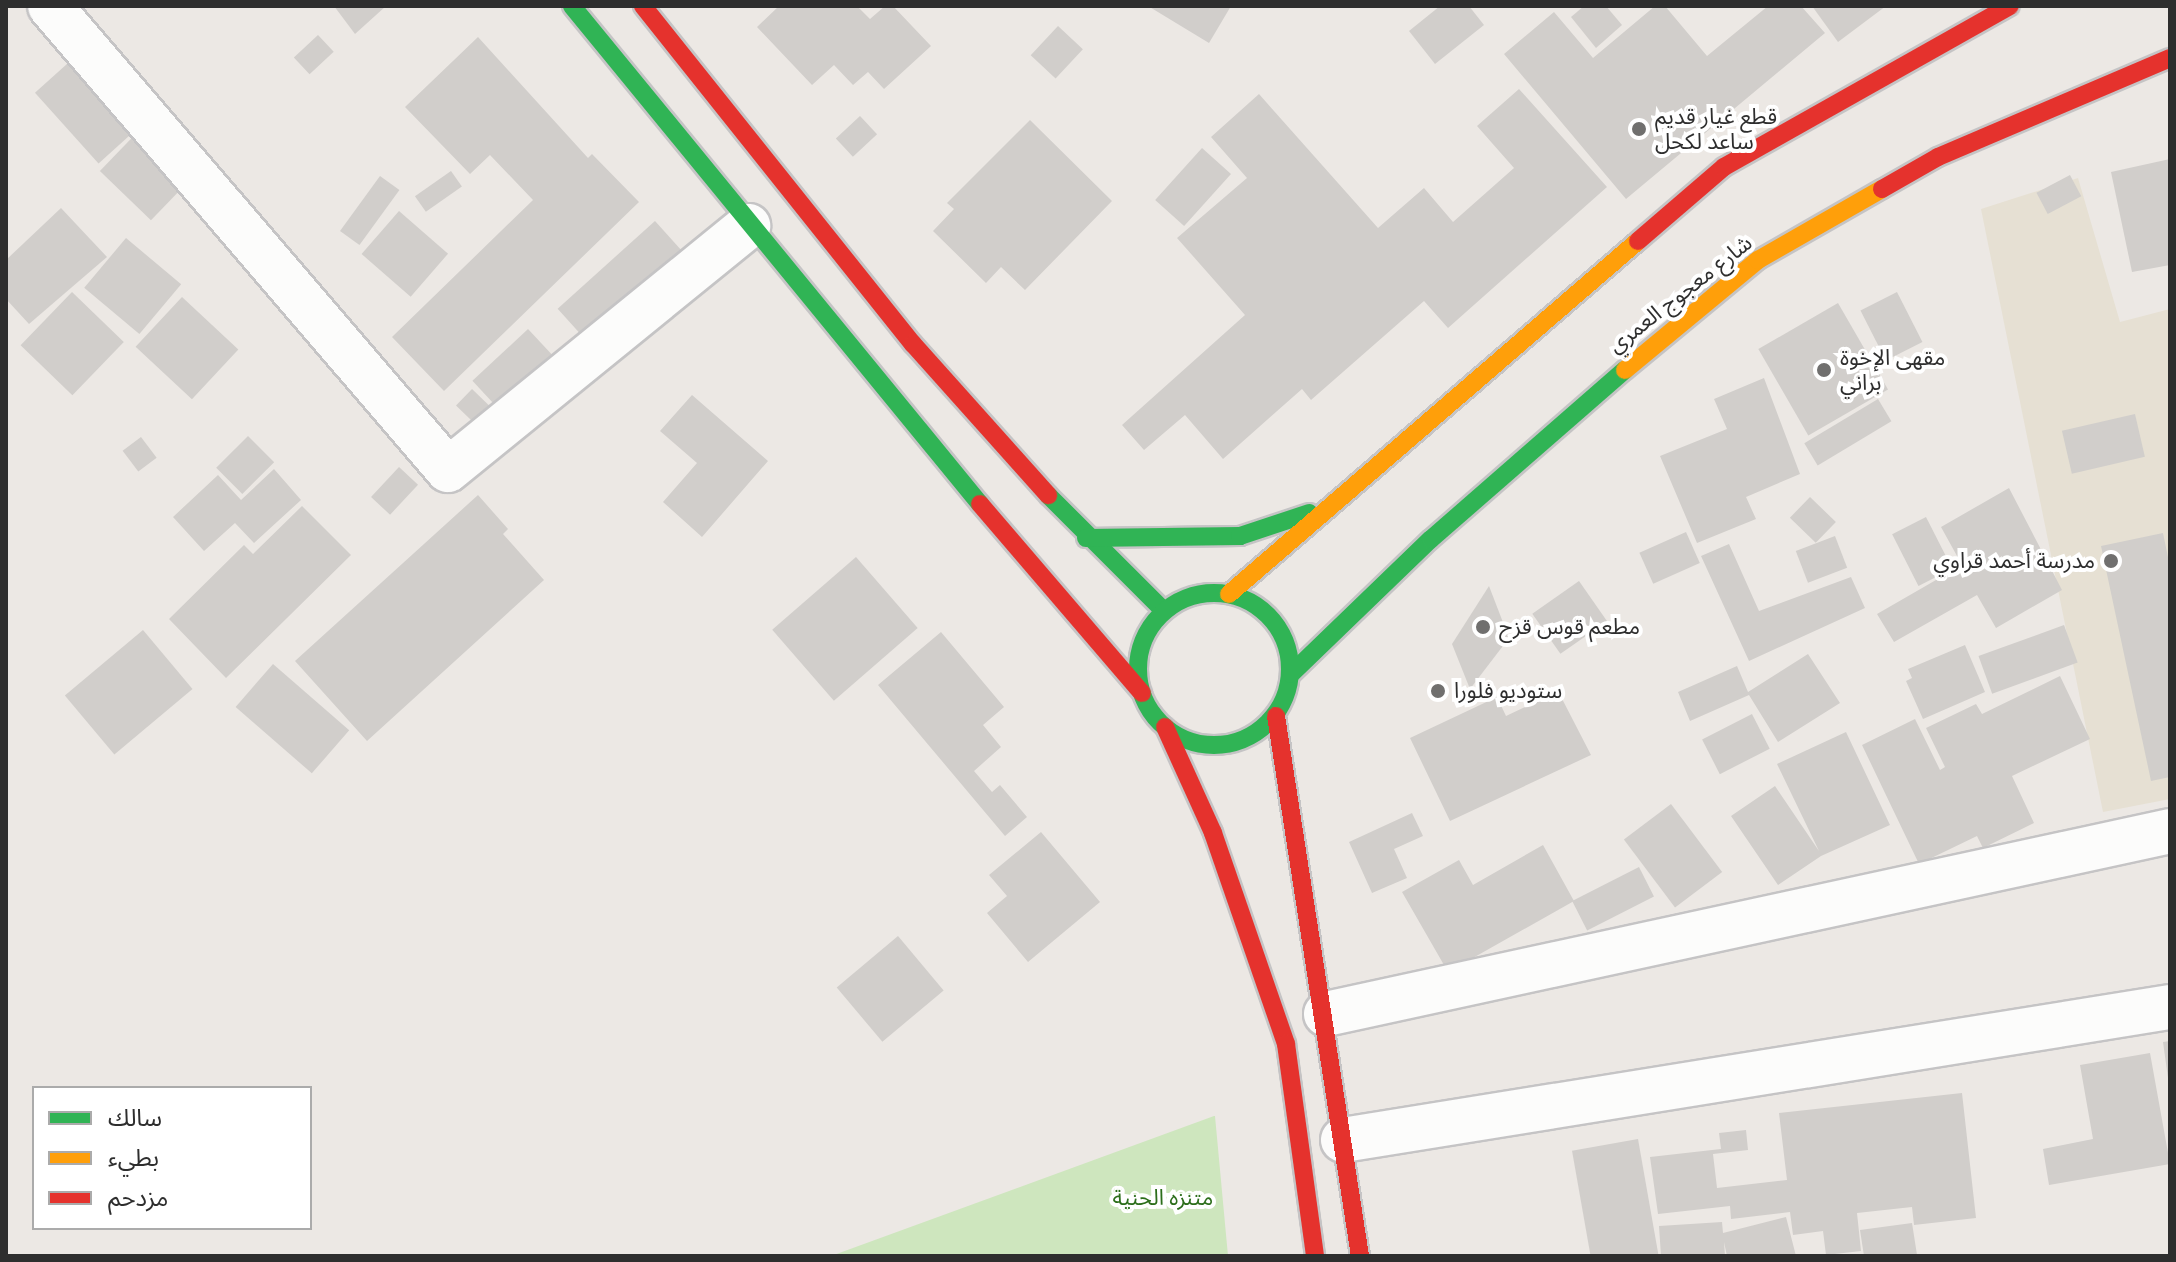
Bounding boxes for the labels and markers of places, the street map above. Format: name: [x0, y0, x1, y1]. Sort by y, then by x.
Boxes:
place label: قطع غيار قديم ساعد لكحل: [1655, 103, 1777, 154]
marker: قطع غيار قديم ساعد لكحل: [1630, 120, 1648, 138]
place label: مقهى الإخوة براني: [1840, 344, 1945, 396]
marker: مقهى الإخوة براني: [1815, 361, 1833, 379]
place label: مدرسة أحمد قراوي: [1933, 548, 2095, 574]
marker: مدرسة أحمد قراوي: [2102, 552, 2120, 570]
place label: مطعم قوس قزح: [1499, 614, 1640, 640]
marker: مطعم قوس قزح: [1474, 618, 1492, 636]
place label: ستوديو فلورا: [1454, 678, 1562, 704]
marker: ستوديو فلورا: [1429, 682, 1447, 700]

